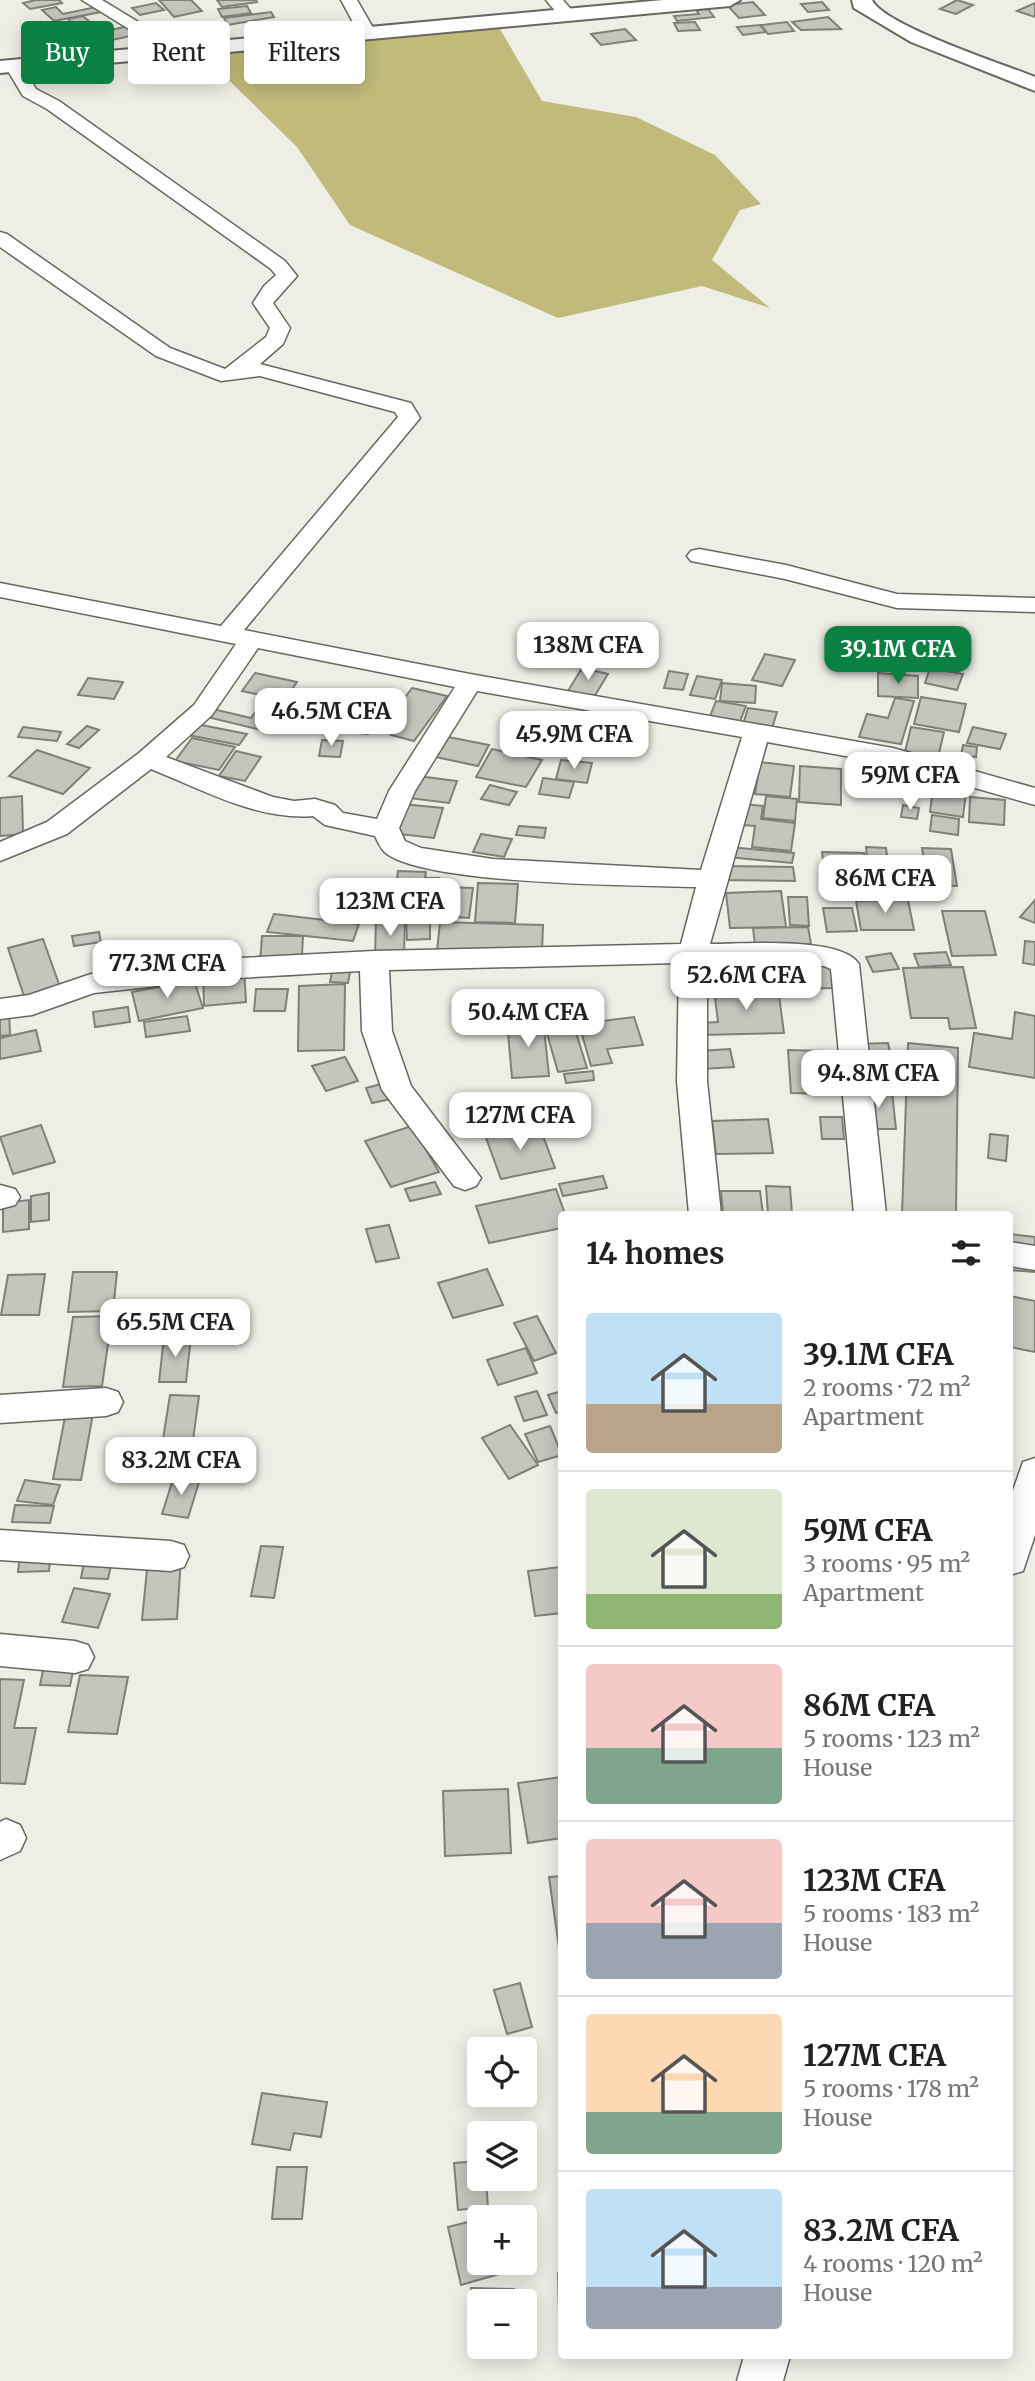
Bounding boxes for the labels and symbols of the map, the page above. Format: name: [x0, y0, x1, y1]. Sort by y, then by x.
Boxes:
pin: 138M CFA: [516, 622, 660, 682]
pin: 39.1M CFA: [818, 626, 978, 686]
pin: 46.5M CFA: [251, 688, 411, 748]
pin: 45.9M CFA: [494, 712, 654, 771]
pin: 59M CFA: [845, 752, 975, 812]
pin: 86M CFA: [820, 856, 950, 915]
pin: 123M CFA: [318, 878, 462, 938]
pin: 77.3M CFA: [87, 940, 247, 1000]
pin: 52.6M CFA: [666, 953, 826, 1012]
pin: 50.4M CFA: [448, 990, 608, 1049]
pin: 94.8M CFA: [798, 1050, 958, 1110]
pin: 127M CFA: [448, 1092, 592, 1152]
pin: 65.5M CFA: [95, 1300, 255, 1359]
pin: 83.2M CFA: [101, 1438, 261, 1497]

